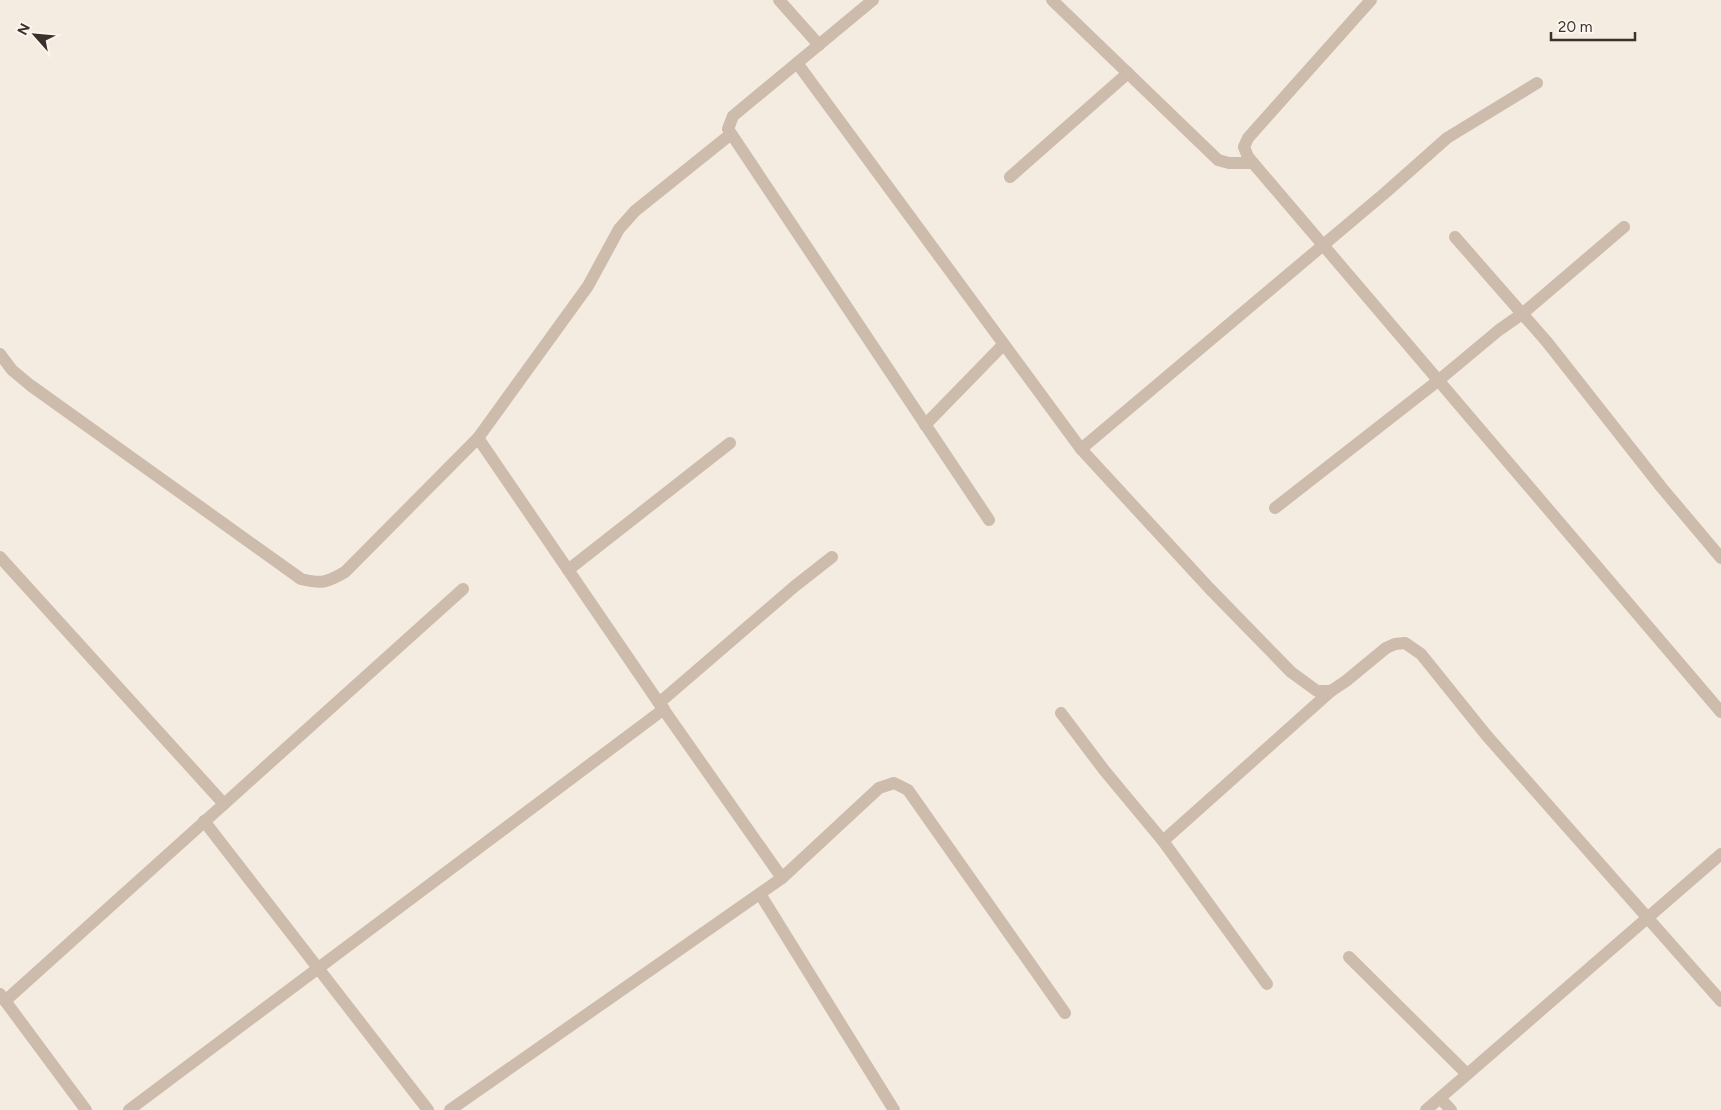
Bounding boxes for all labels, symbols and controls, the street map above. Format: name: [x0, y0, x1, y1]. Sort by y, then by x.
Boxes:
north arrow: [10, 10, 60, 60]
scale bar: [1551, 10, 1635, 42]
text: 20 m: [1558, 18, 1592, 36]
text: N: [14, 21, 34, 38]

